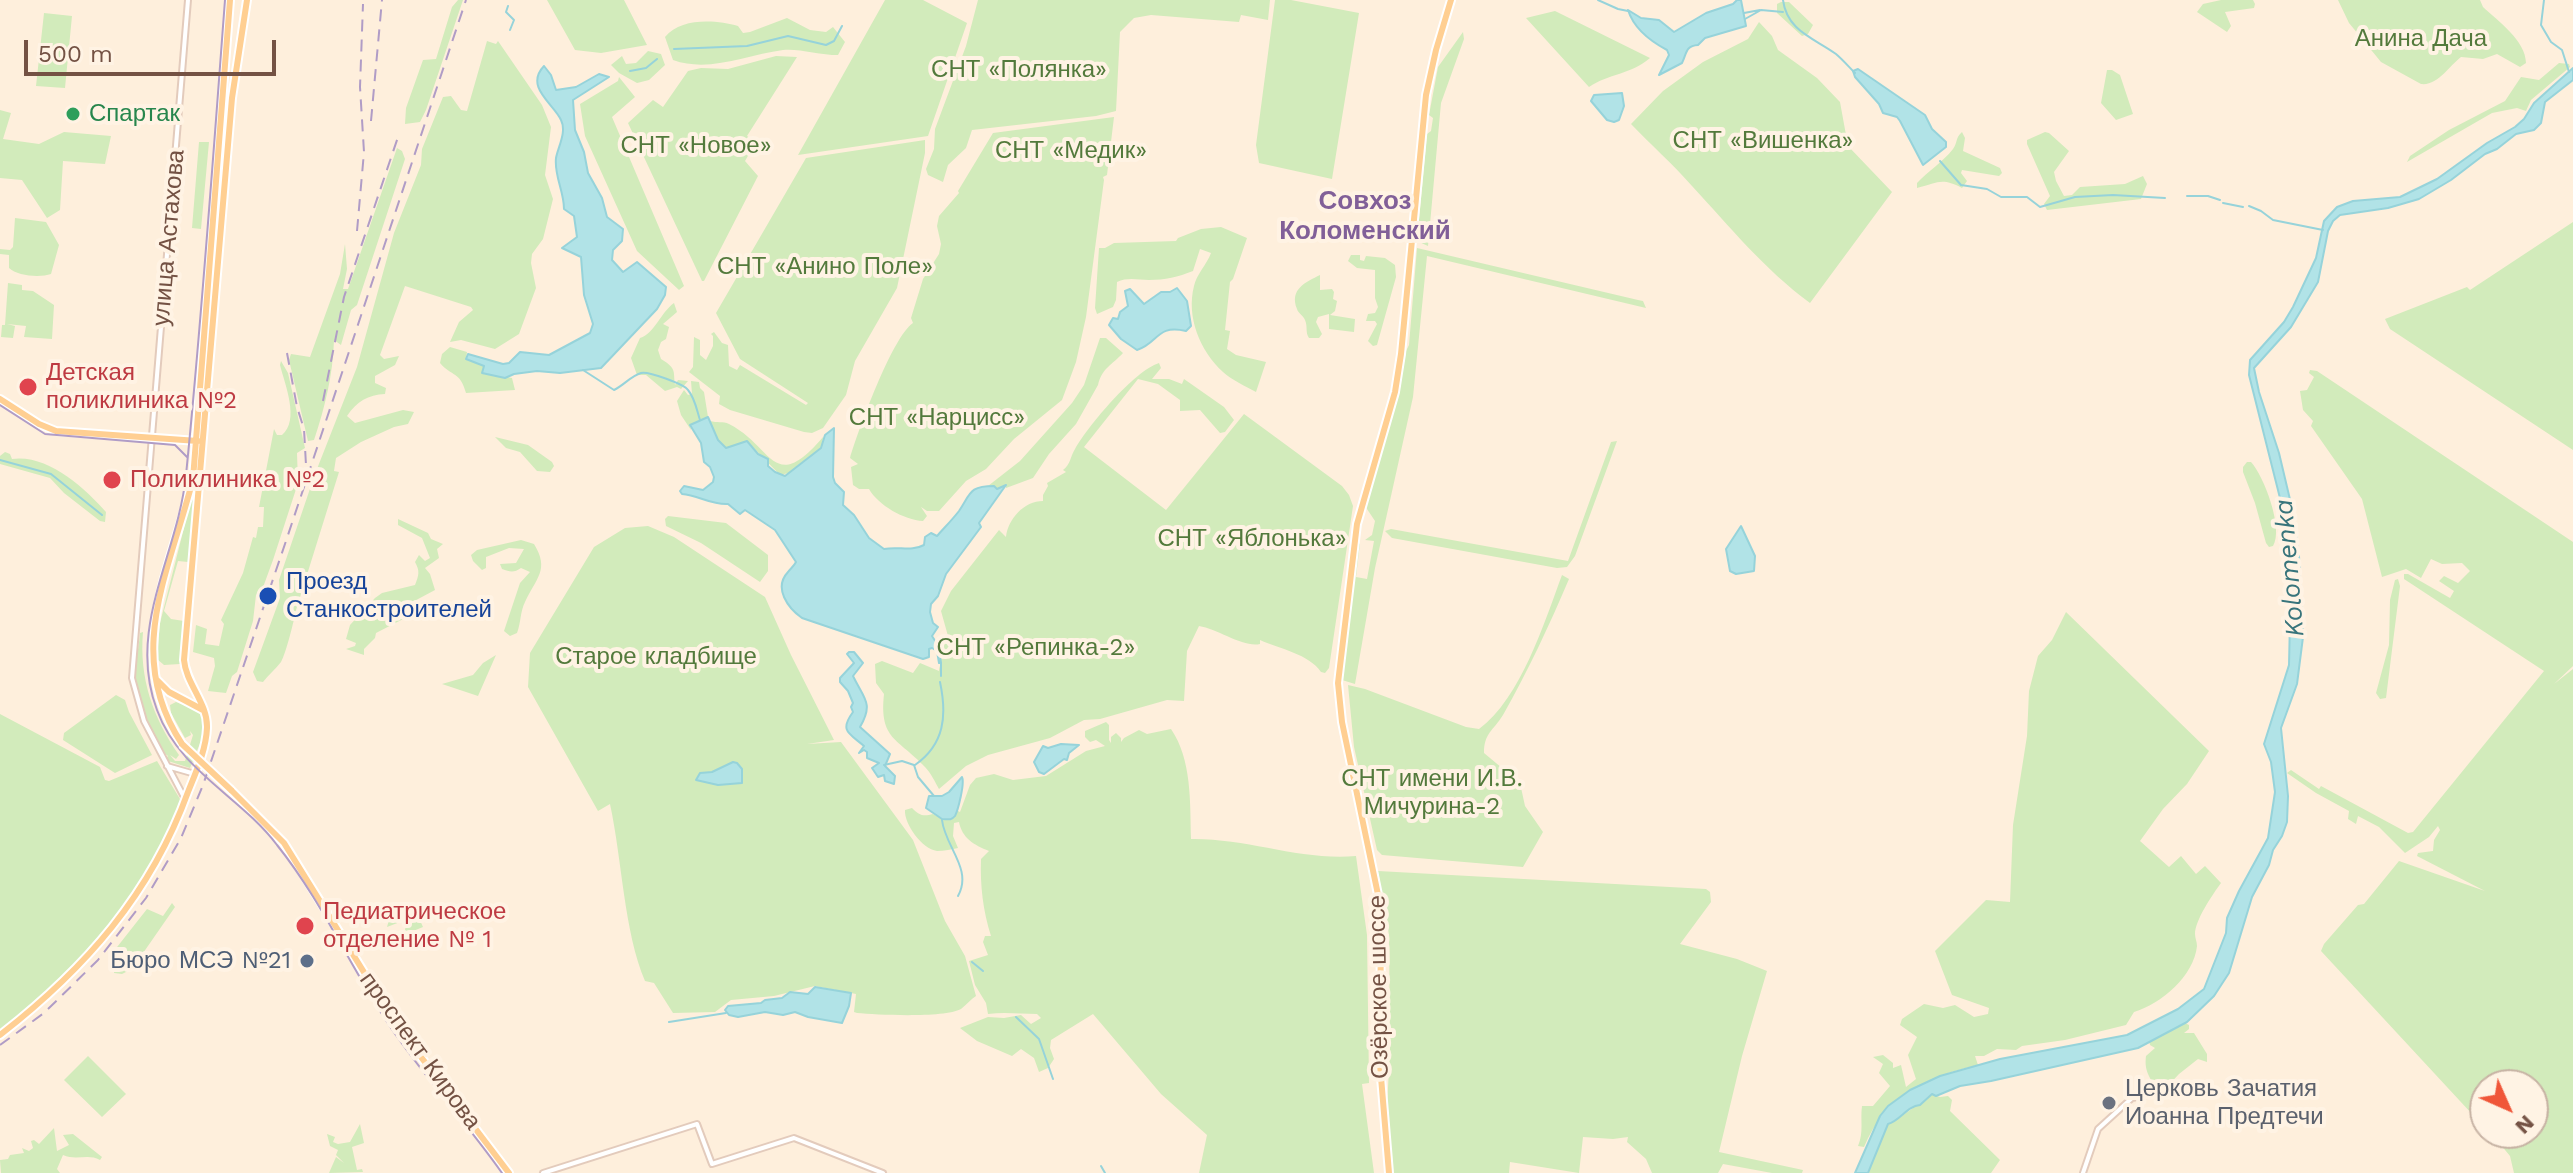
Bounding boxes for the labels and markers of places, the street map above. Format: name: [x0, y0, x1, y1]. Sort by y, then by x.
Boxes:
place label: Спартак: [89, 100, 180, 128]
marker: Спартак: [64, 105, 82, 123]
place label: Детская поликлиника №2: [46, 359, 237, 415]
marker: Детская поликлиника №2: [17, 376, 39, 398]
place label: Поликлиника №2: [130, 466, 325, 494]
marker: Поликлиника №2: [101, 469, 123, 491]
place label: Проезд Станкостроителей: [286, 568, 492, 624]
marker: Проезд Станкостроителей: [257, 585, 279, 607]
place label: Педиатрическое отделение № 1: [323, 898, 506, 954]
marker: Педиатрическое отделение № 1: [294, 915, 316, 937]
place label: Бюро МСЭ №21: [110, 947, 291, 975]
marker: Бюро МСЭ №21: [298, 952, 316, 970]
place label: Церковь Зачатия Иоанна Предтечи: [2125, 1075, 2324, 1131]
marker: Церковь Зачатия Иоанна Предтечи: [2100, 1094, 2118, 1112]

